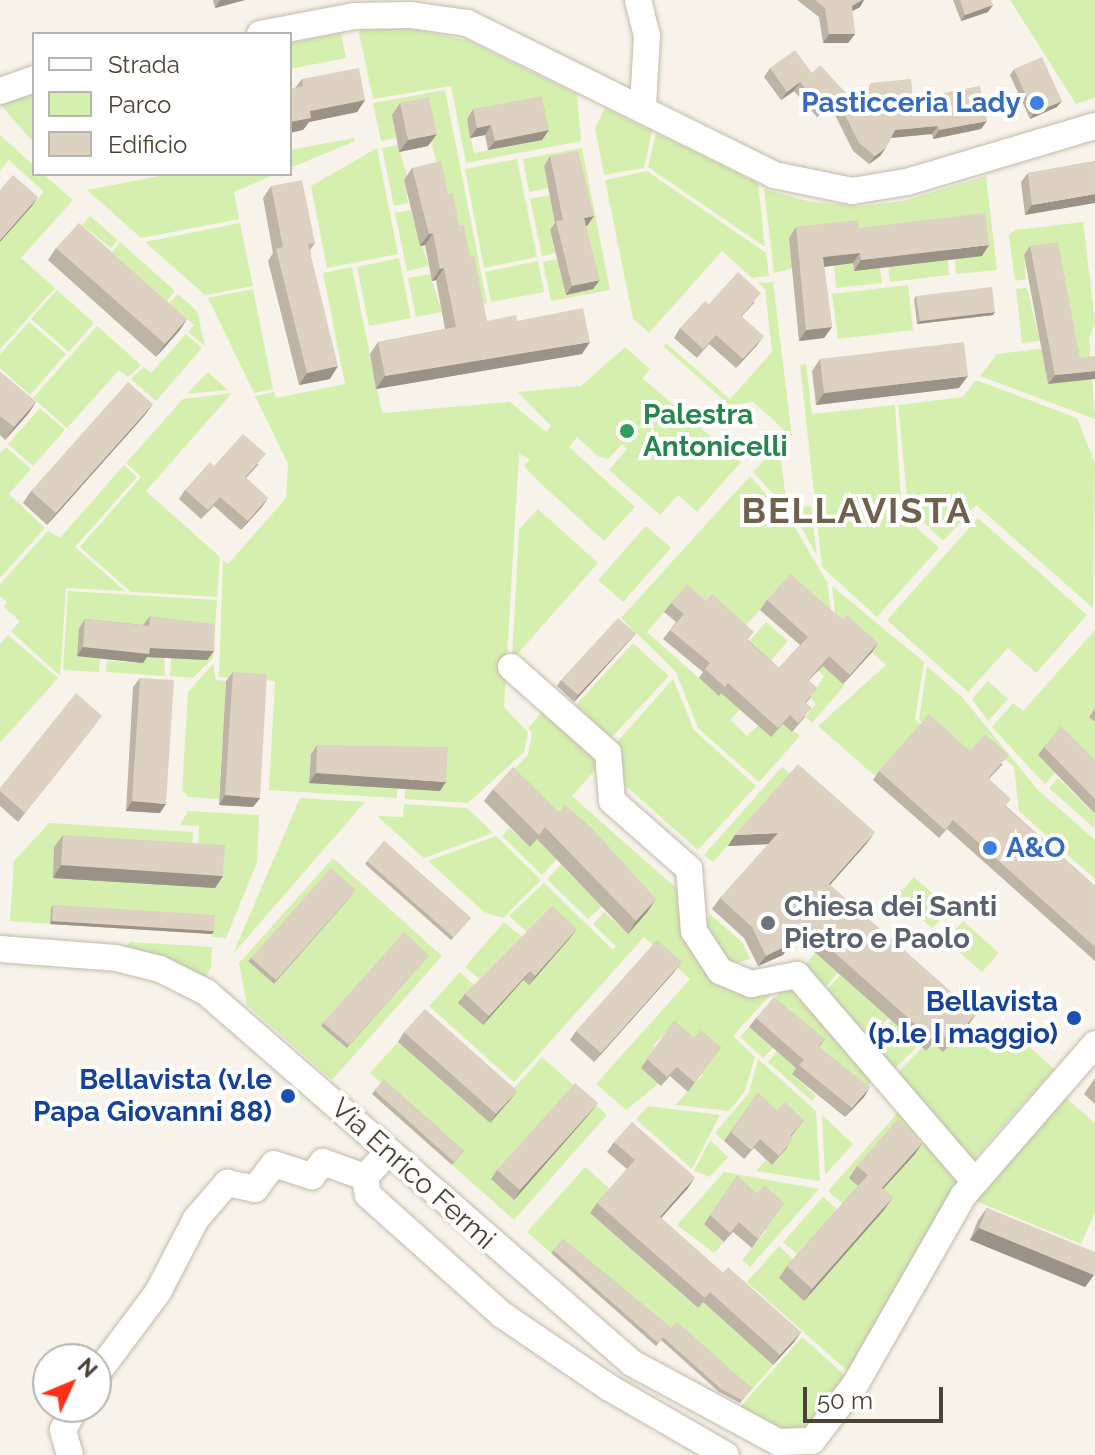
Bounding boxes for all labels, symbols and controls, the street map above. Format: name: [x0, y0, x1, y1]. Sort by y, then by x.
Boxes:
legend: [32, 32, 292, 176]
text: Strada: [108, 50, 180, 79]
place label: Pasticceria Lady: [801, 86, 1021, 120]
text: Parco: [108, 90, 171, 119]
marker: Pasticceria Lady: [1028, 94, 1046, 112]
text: Edificio: [108, 130, 187, 159]
place label: Palestra Antonicelli: [643, 398, 788, 464]
marker: Palestra Antonicelli: [618, 422, 636, 440]
district label: BELLAVISTA: [741, 489, 973, 533]
place label: A&O: [1006, 831, 1066, 865]
marker: A&O: [981, 839, 999, 857]
place label: Chiesa dei Santi Pietro e Paolo: [784, 890, 997, 956]
marker: Chiesa dei Santi Pietro e Paolo: [759, 914, 777, 932]
place label: Bellavista (p.le I maggio): [868, 985, 1058, 1051]
marker: Bellavista (p.le I maggio): [1065, 1009, 1083, 1027]
place label: Bellavista (v.le Papa Giovanni 88): [33, 1063, 272, 1129]
marker: Bellavista (v.le Papa Giovanni 88): [279, 1087, 297, 1105]
street label: Via Enrico Fermi: [324, 1091, 502, 1257]
north arrow: [32, 1343, 112, 1423]
text: N: [73, 1353, 103, 1383]
scale bar: [807, 1371, 947, 1421]
text: 50 m: [817, 1386, 873, 1415]

